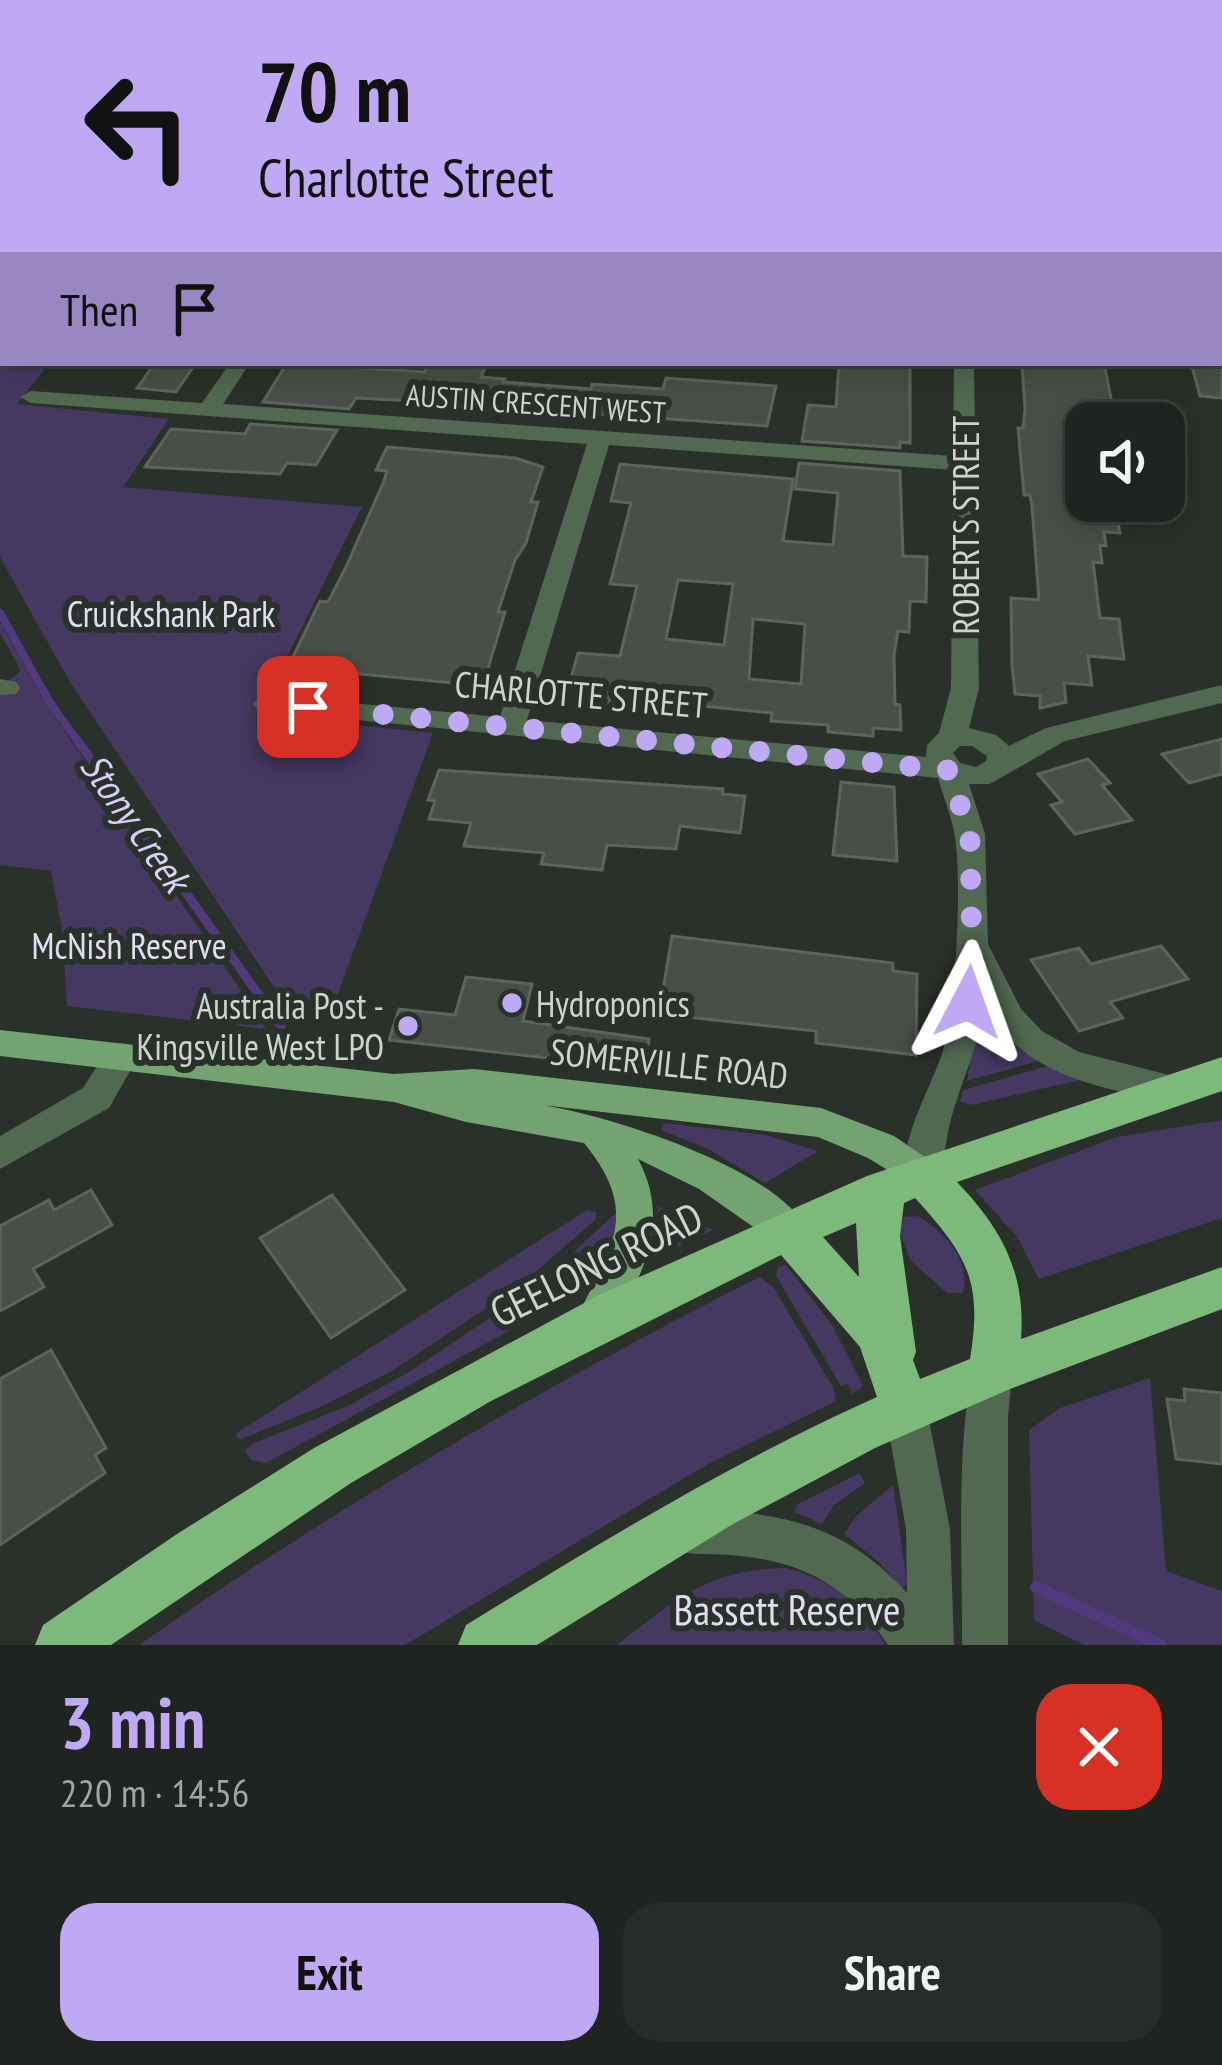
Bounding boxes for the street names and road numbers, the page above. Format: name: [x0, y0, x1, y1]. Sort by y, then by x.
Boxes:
street label: AUSTIN CRESCENT WEST: [405, 374, 667, 432]
street label: ROBERTS STREET: [942, 416, 989, 634]
street label: CHARLOTTE STREET: [453, 660, 709, 728]
street label: SOMERVILLE ROAD: [548, 1027, 790, 1099]
street label: GEELONG ROAD: [481, 1189, 711, 1339]

